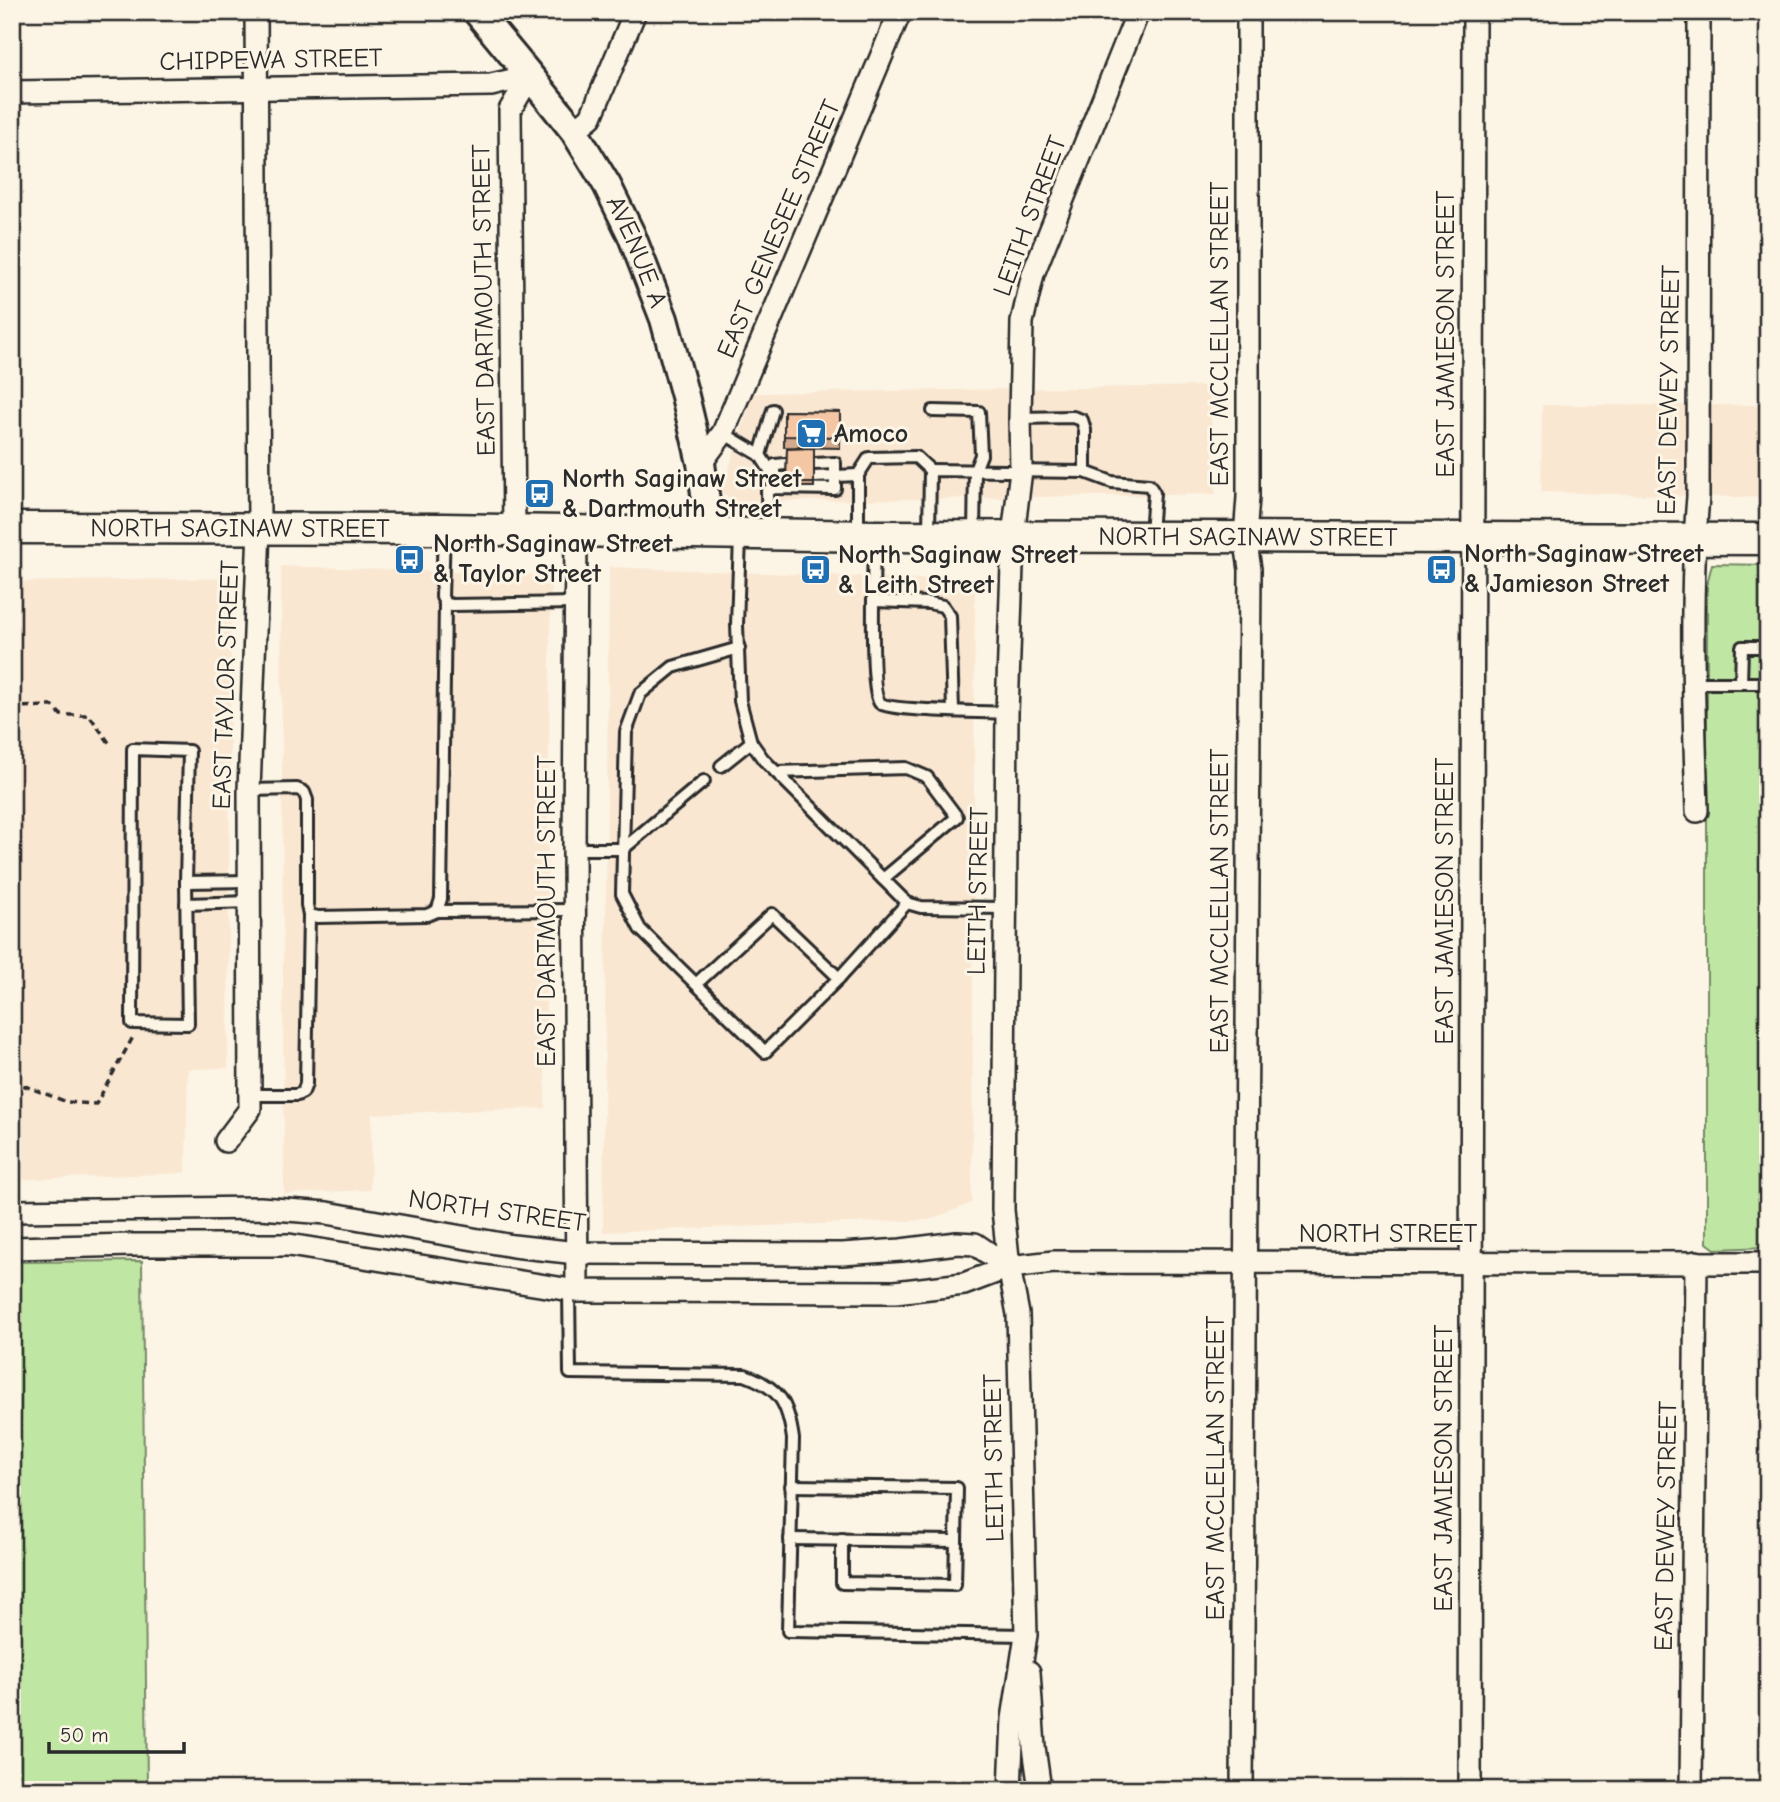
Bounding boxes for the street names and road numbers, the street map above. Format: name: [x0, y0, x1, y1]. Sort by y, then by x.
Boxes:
street label: CHIPPEWA STREET: [159, 43, 383, 77]
street label: EAST GENESEE STREET: [711, 95, 847, 362]
street label: LEITH STREET: [987, 131, 1073, 300]
street label: EAST DARTMOUTH STREET: [466, 143, 502, 456]
street label: EAST MCCLELLAN STREET: [1205, 181, 1235, 486]
street label: EAST JAMIESON STREET: [1431, 190, 1461, 478]
street label: AVENUE A: [600, 191, 673, 312]
street label: EAST DEWEY STREET: [1652, 264, 1686, 515]
street label: NORTH SAGINAW STREET: [90, 513, 390, 544]
street label: NORTH SAGINAW STREET: [1098, 522, 1398, 553]
street label: EAST TAYLOR STREET: [207, 560, 245, 810]
street label: EAST MCCLELLAN STREET: [1205, 748, 1235, 1053]
street label: EAST DARTMOUTH STREET: [532, 755, 562, 1067]
street label: EAST JAMIESON STREET: [1430, 757, 1460, 1045]
street label: LEITH STREET: [962, 806, 994, 975]
street label: NORTH STREET: [406, 1184, 588, 1238]
street label: NORTH STREET: [1299, 1219, 1478, 1249]
street label: EAST MCCLELLAN STREET: [1201, 1315, 1231, 1620]
street label: EAST JAMIESON STREET: [1429, 1324, 1459, 1612]
street label: LEITH STREET: [978, 1373, 1010, 1542]
street label: EAST DEWEY STREET: [1649, 1400, 1683, 1651]

